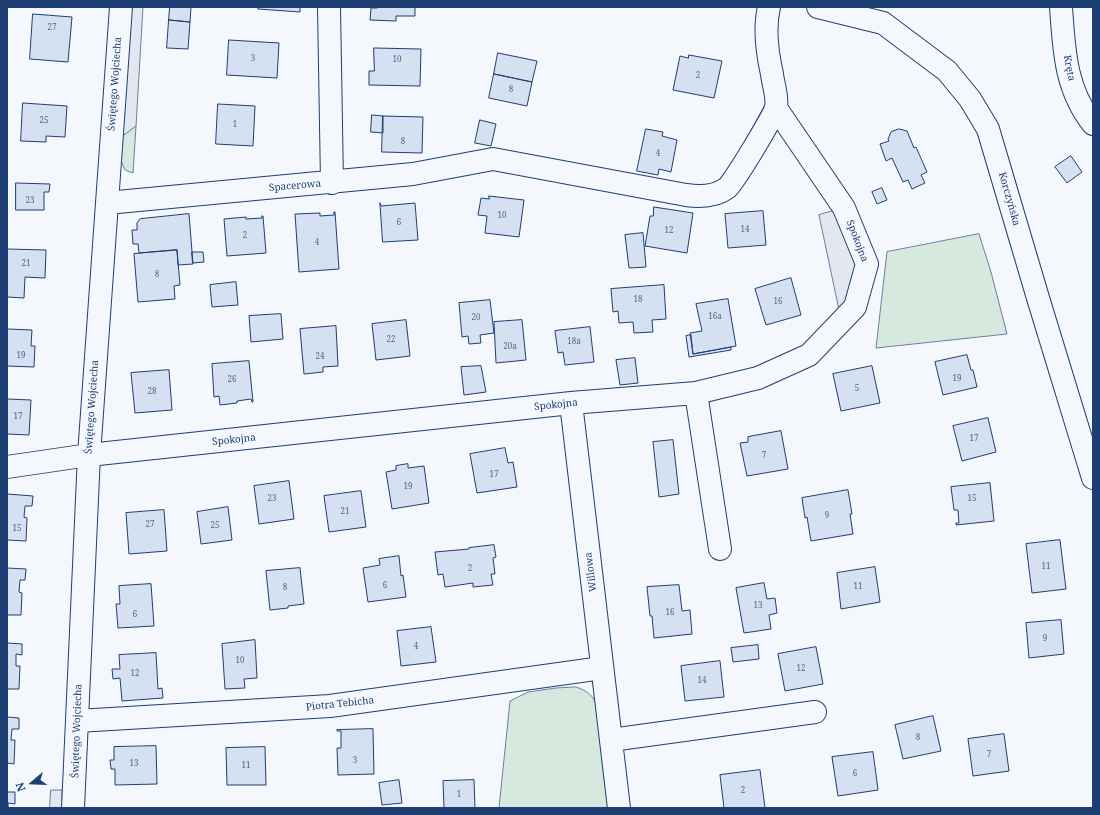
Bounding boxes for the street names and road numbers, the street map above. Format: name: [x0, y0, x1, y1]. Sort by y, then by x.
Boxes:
street label: Świętego Wojciecha: [106, 37, 124, 131]
street label: Kręta: [1061, 54, 1077, 82]
street label: Korczyńska: [996, 171, 1022, 227]
street label: Spacerowa: [268, 178, 322, 194]
street label: Spokojna: [844, 218, 870, 264]
street label: Świętego Wojciecha: [83, 360, 101, 454]
street label: Spokojna: [534, 397, 578, 413]
street label: Spokojna: [212, 432, 256, 448]
street label: Willowa: [583, 551, 599, 593]
street label: Świętego Wojciecha: [69, 684, 85, 778]
street label: Piotra Tebicha: [305, 694, 375, 714]

